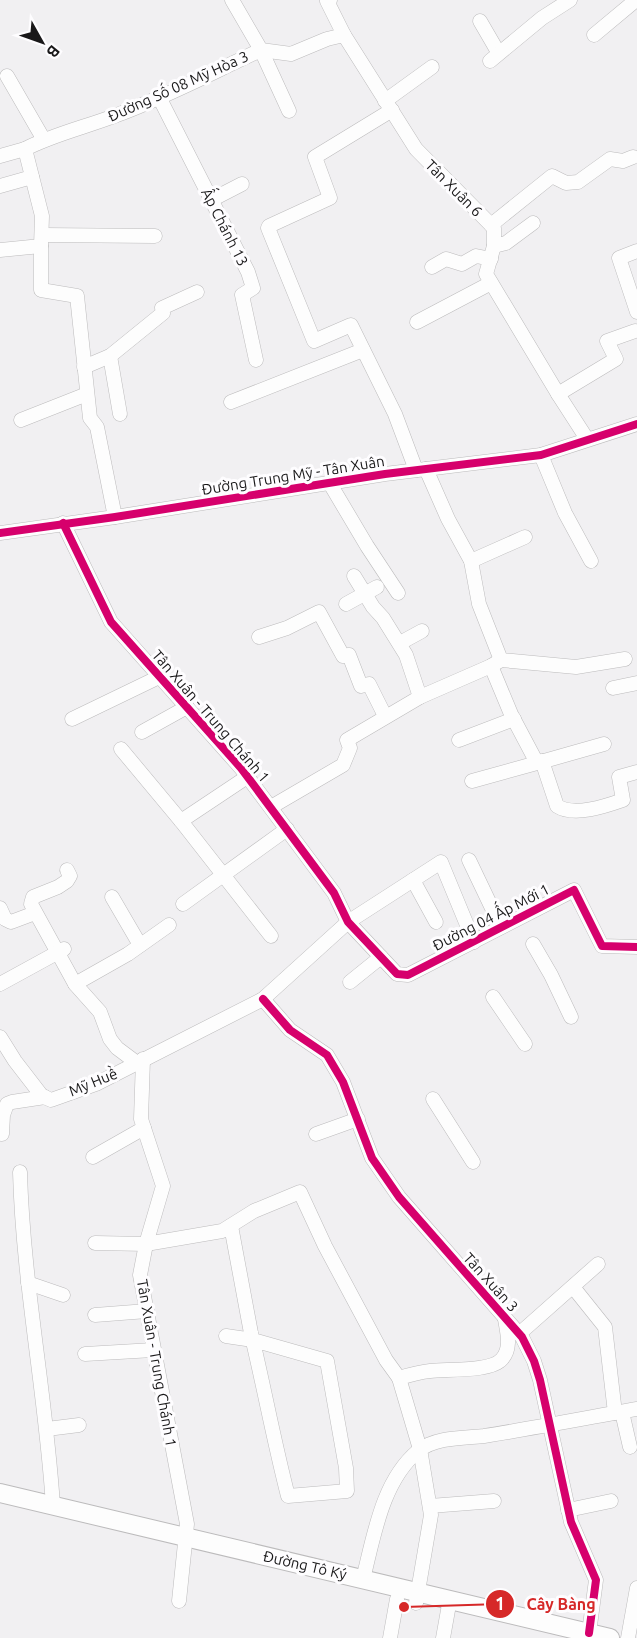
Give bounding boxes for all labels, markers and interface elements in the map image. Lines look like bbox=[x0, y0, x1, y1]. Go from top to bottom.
north arrow bbox=[12, 12, 72, 72]
text: B bbox=[43, 42, 64, 61]
street label: Đường Số 08 Mỹ Hòa 3 bbox=[104, 46, 251, 125]
street label: Tân Xuân 6 bbox=[422, 156, 486, 220]
street label: Ấp Chánh 13 bbox=[198, 183, 255, 269]
street label: Đường Trung Mỹ - Tân Xuân bbox=[200, 452, 386, 498]
street label: Tân Xuân - Trung Chánh 1 bbox=[149, 646, 273, 786]
street label: Đường 04 Ấp Mới 1 bbox=[428, 877, 552, 954]
street label: Mỹ Huề bbox=[66, 1063, 120, 1099]
street label: Tân Xuân 3 bbox=[460, 1249, 522, 1315]
street label: Tân Xuân - Trung Chánh 1 bbox=[134, 1278, 180, 1448]
street label: Đường Tô Ký bbox=[262, 1547, 348, 1583]
callout: Cây Bàng bbox=[485, 1587, 608, 1621]
text: 1 bbox=[495, 1593, 505, 1613]
text: Cây Bàng bbox=[526, 1595, 596, 1613]

